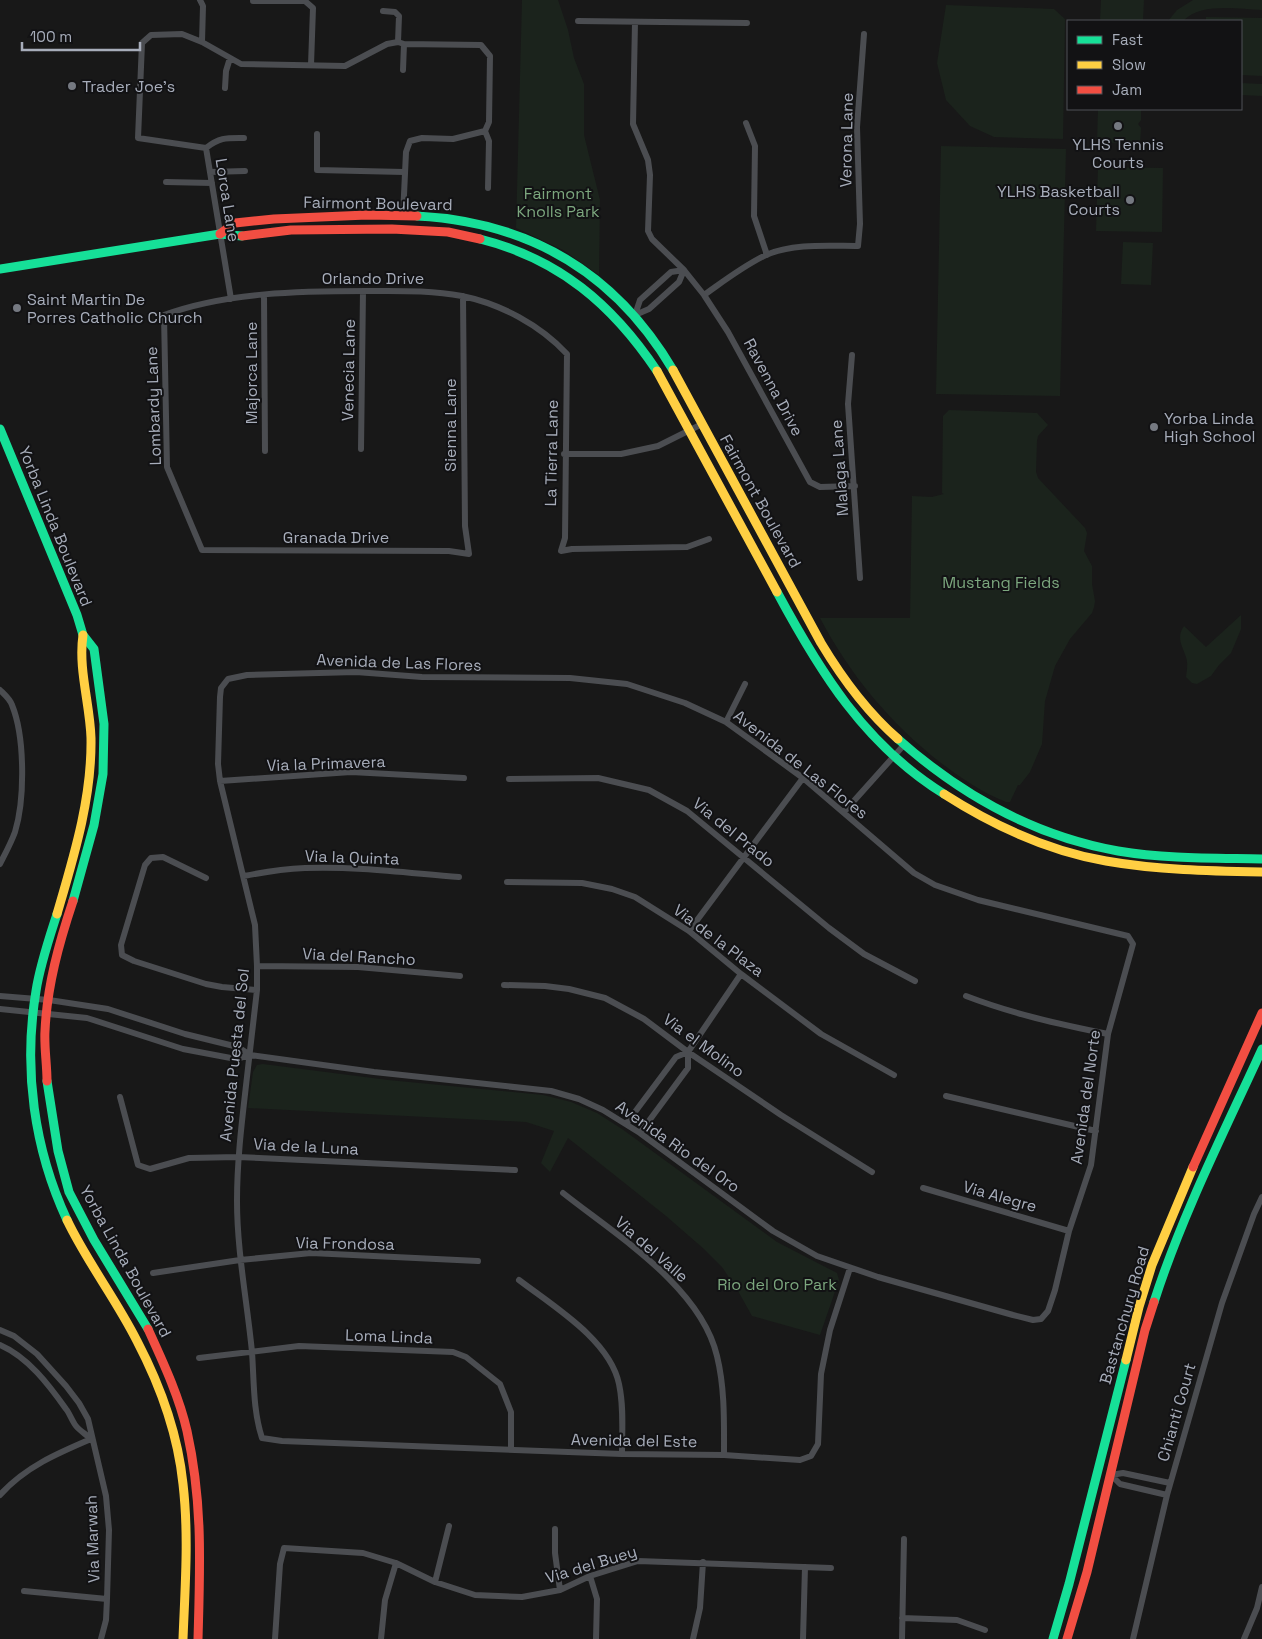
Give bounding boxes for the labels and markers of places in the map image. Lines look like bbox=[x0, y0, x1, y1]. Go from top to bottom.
place label: Trader Joe's bbox=[82, 76, 175, 97]
marker: Trader Joe's bbox=[66, 80, 78, 92]
marker: YLHS Tennis Courts bbox=[1112, 120, 1124, 132]
place label: YLHS Tennis Courts bbox=[1072, 134, 1164, 173]
place label: YLHS Basketball Courts bbox=[997, 181, 1120, 220]
marker: YLHS Basketball Courts bbox=[1124, 194, 1136, 206]
place label: Saint Martin De Porres Catholic Church bbox=[27, 289, 202, 328]
marker: Saint Martin De Porres Catholic Church bbox=[11, 302, 23, 314]
place label: Yorba Linda High School bbox=[1164, 408, 1255, 447]
marker: Yorba Linda High School bbox=[1148, 421, 1160, 433]

